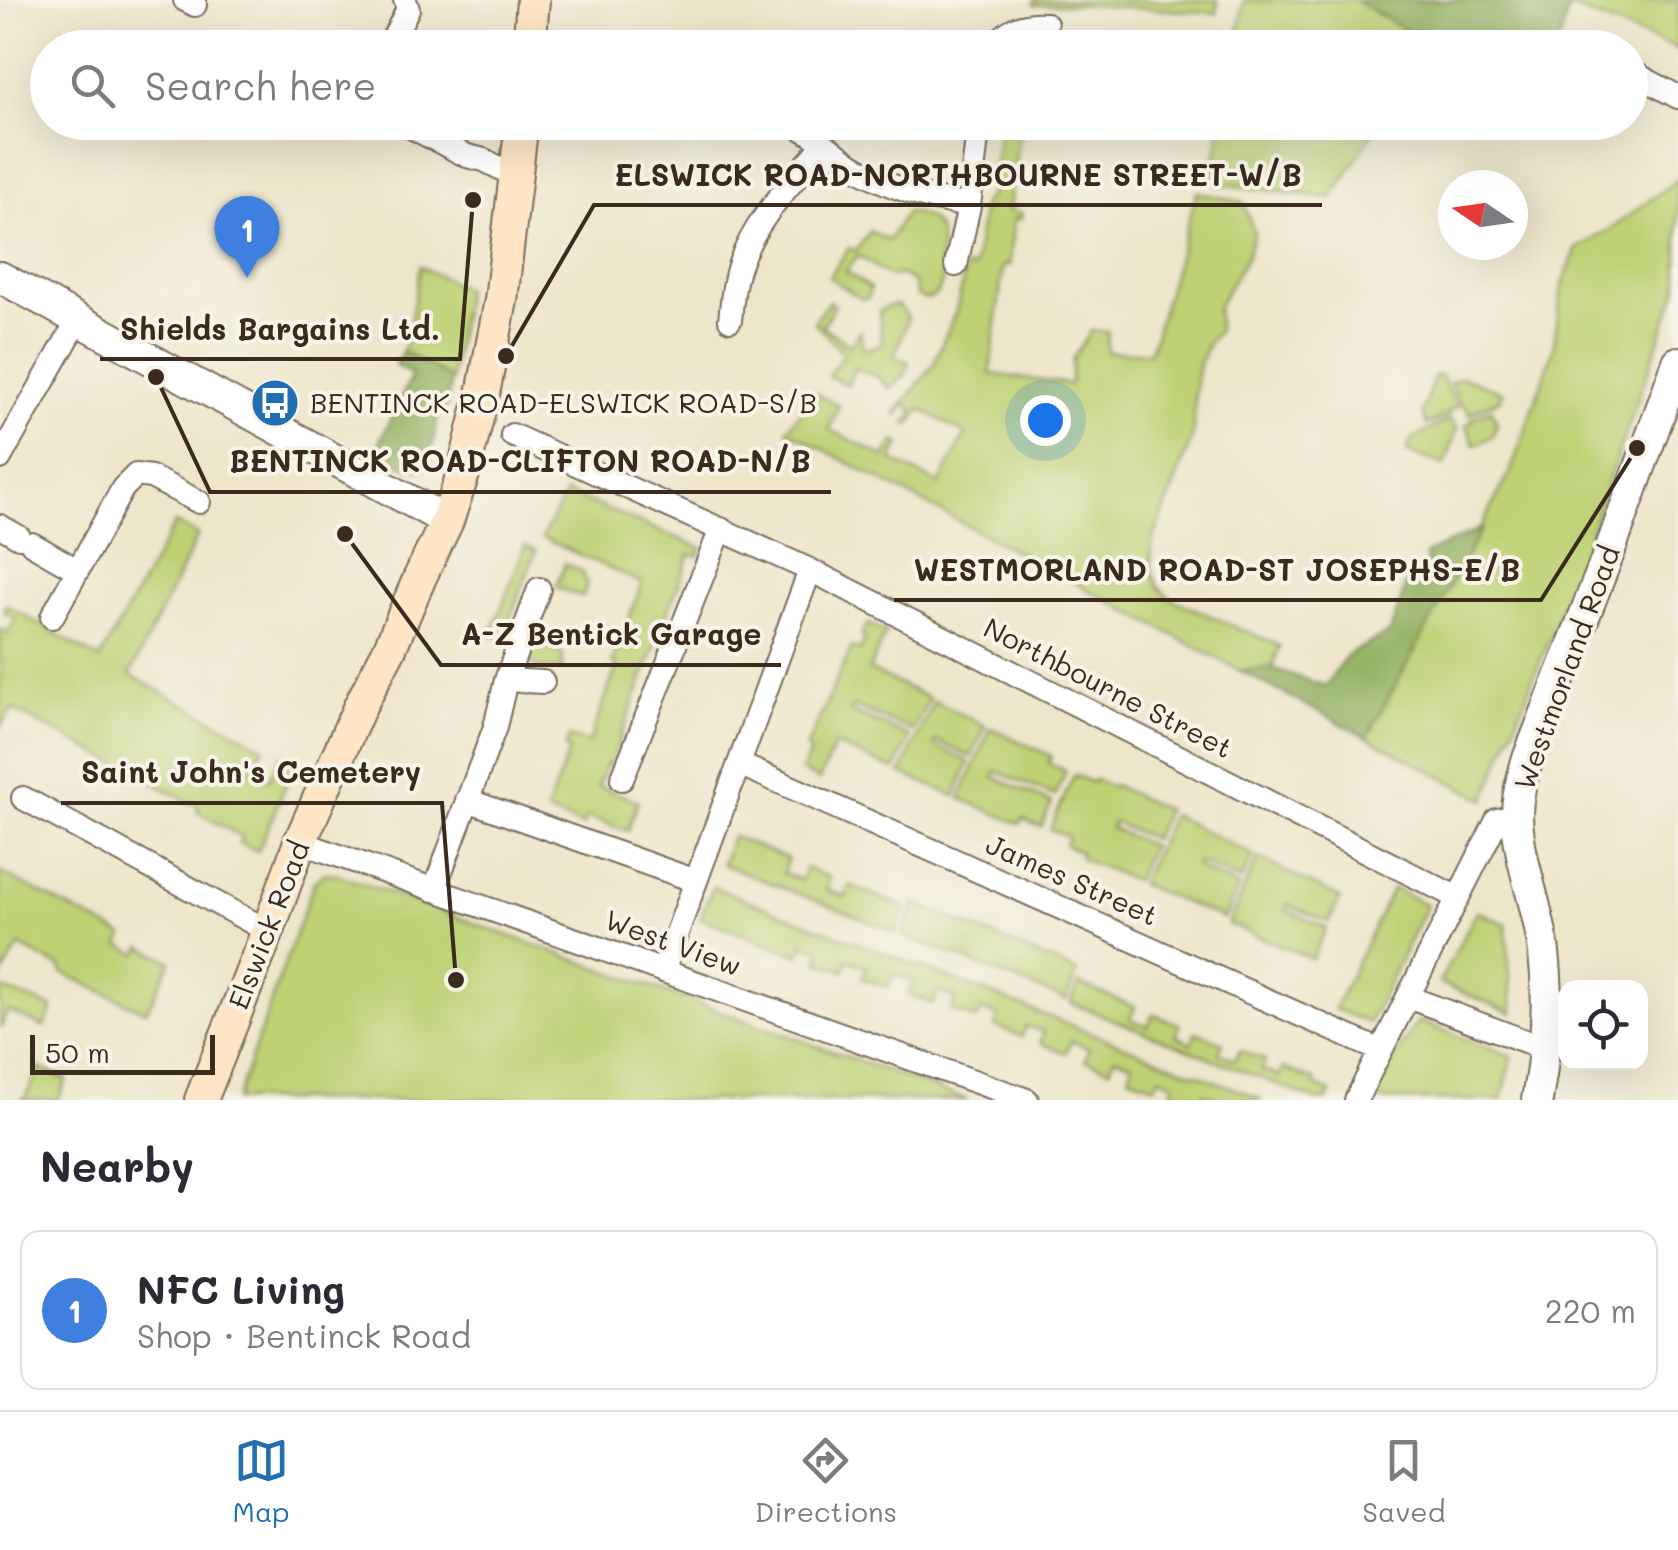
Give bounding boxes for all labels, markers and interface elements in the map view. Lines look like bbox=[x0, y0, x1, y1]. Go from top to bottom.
search box bbox=[30, 30, 1648, 140]
icon: search bbox=[65, 58, 120, 113]
text: Search here bbox=[145, 60, 376, 110]
callout: ELSWICK ROAD-NORTHBOURNE STREET-W/B bbox=[594, 145, 1322, 205]
text: ELSWICK ROAD-NORTHBOURNE STREET-W/B bbox=[614, 154, 1302, 194]
north arrow bbox=[1438, 170, 1528, 260]
pin: 1 bbox=[214, 196, 280, 278]
callout: Shields Bargains Ltd. bbox=[100, 299, 460, 359]
text: Shields Bargains Ltd. bbox=[120, 308, 440, 348]
bus stop icon: BENTINCK ROAD-ELSWICK ROAD-S/B bbox=[249, 377, 301, 429]
place label: BENTINCK ROAD-ELSWICK ROAD-S/B bbox=[310, 384, 817, 420]
your location bbox=[1020, 395, 1071, 446]
callout: BENTINCK ROAD-CLIFTON ROAD-N/B bbox=[210, 432, 831, 492]
text: BENTINCK ROAD-CLIFTON ROAD-N/B bbox=[229, 440, 811, 480]
callout: WESTMORLAND ROAD-ST JOSEPHS-E/B bbox=[894, 540, 1541, 600]
street label: Westmorland Road bbox=[1505, 541, 1627, 795]
text: WESTMORLAND ROAD-ST JOSEPHS-E/B bbox=[914, 549, 1520, 589]
callout: A-Z Bentick Garage bbox=[441, 605, 781, 665]
street label: Northbourne Street bbox=[978, 609, 1239, 765]
text: A-Z Bentick Garage bbox=[461, 613, 761, 653]
callout: Saint John's Cemetery bbox=[61, 743, 442, 803]
text: Saint John's Cemetery bbox=[81, 751, 421, 791]
street label: James Street bbox=[981, 825, 1164, 933]
street label: Elswick Road bbox=[220, 836, 317, 1014]
street label: West View bbox=[600, 901, 746, 983]
map controls bbox=[1558, 980, 1648, 1070]
button: locate bbox=[1558, 980, 1648, 1070]
scale bar bbox=[30, 1030, 215, 1074]
text: 50 m bbox=[45, 1034, 110, 1070]
text: Nearby bbox=[40, 1138, 194, 1193]
text: NFC Living bbox=[137, 1264, 345, 1314]
text: 1 bbox=[67, 1289, 82, 1331]
text: 220 m bbox=[1545, 1289, 1636, 1331]
text: Shop · Bentinck Road bbox=[137, 1314, 471, 1356]
tab: Map bbox=[233, 1433, 290, 1529]
tab: Directions bbox=[755, 1433, 897, 1529]
tab: Saved bbox=[1362, 1433, 1445, 1529]

